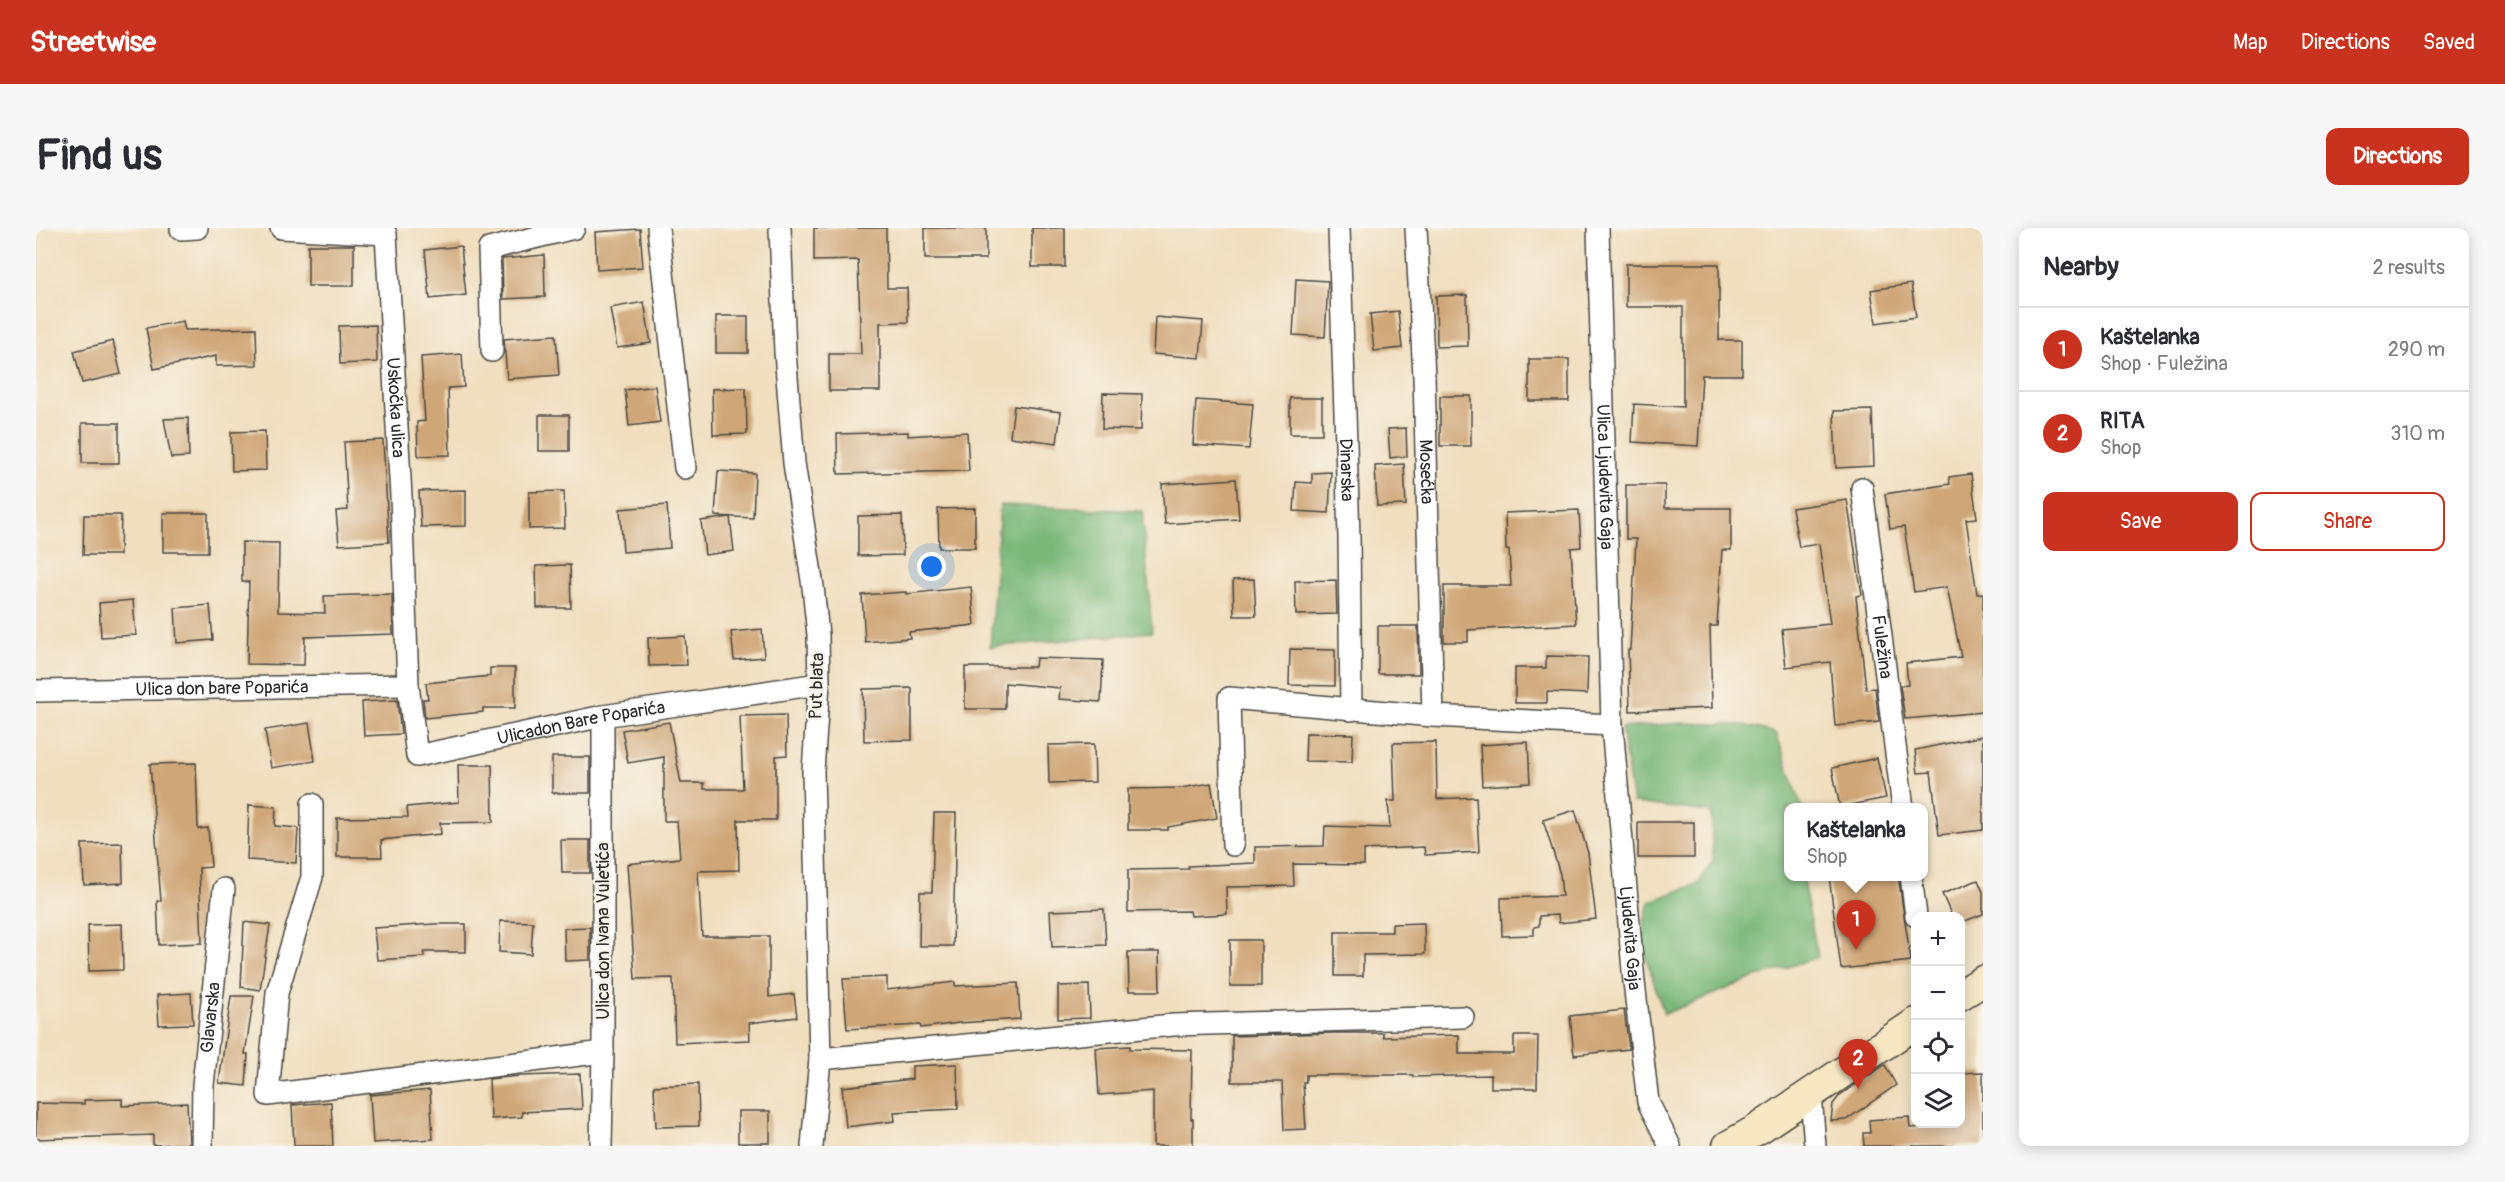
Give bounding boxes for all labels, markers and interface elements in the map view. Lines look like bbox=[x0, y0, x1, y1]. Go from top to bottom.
text: Streetwise bbox=[30, 25, 156, 60]
text: Map bbox=[2233, 29, 2268, 56]
text: Directions bbox=[2301, 29, 2390, 56]
text: Saved bbox=[2423, 29, 2475, 56]
button: Directions bbox=[2326, 128, 2469, 185]
text: Find us bbox=[36, 130, 162, 182]
text: Nearby bbox=[2043, 251, 2119, 283]
text: 2 results bbox=[2373, 255, 2445, 280]
text: Kaštelanka bbox=[2100, 323, 2200, 351]
text: 1 bbox=[2059, 337, 2066, 362]
text: 290 m bbox=[2388, 337, 2445, 362]
text: Shop · Fuležina bbox=[2100, 351, 2228, 376]
street label: Uskočka ulica bbox=[382, 357, 410, 458]
street label: Ulica Ljudevita Gaja bbox=[1591, 404, 1619, 550]
text: RITA bbox=[2100, 407, 2145, 435]
text: 2 bbox=[2057, 421, 2068, 446]
text: 310 m bbox=[2390, 421, 2445, 446]
text: Shop bbox=[2100, 435, 2141, 460]
street label: Dinarska bbox=[1334, 438, 1359, 502]
street label: Mosećka bbox=[1414, 439, 1439, 504]
button: Save bbox=[2043, 492, 2238, 551]
button: Share bbox=[2250, 492, 2445, 551]
your location bbox=[917, 552, 946, 581]
street label: Fuležina bbox=[1867, 613, 1898, 680]
street label: Put blata bbox=[804, 652, 830, 720]
street label: Ulica don bare Poparića bbox=[135, 675, 309, 701]
street label: Ulicadon Bare Poparića bbox=[495, 695, 667, 750]
popup bbox=[1784, 803, 1928, 881]
text: Kaštelanka bbox=[1806, 816, 1906, 844]
street label: Ulica don Ivana Vuletića bbox=[592, 842, 615, 1020]
text: Shop bbox=[1806, 844, 1848, 869]
street label: Ljudevita Gaja bbox=[1614, 885, 1646, 991]
pin: 1 bbox=[1836, 900, 1876, 950]
map controls bbox=[1911, 912, 1965, 1128]
button: + bbox=[1911, 912, 1965, 966]
button: − bbox=[1911, 966, 1965, 1020]
street label: Glavarska bbox=[195, 981, 225, 1054]
button: locate bbox=[1911, 1020, 1965, 1074]
pin: 2 bbox=[1838, 1040, 1878, 1089]
button: layers bbox=[1911, 1074, 1965, 1128]

